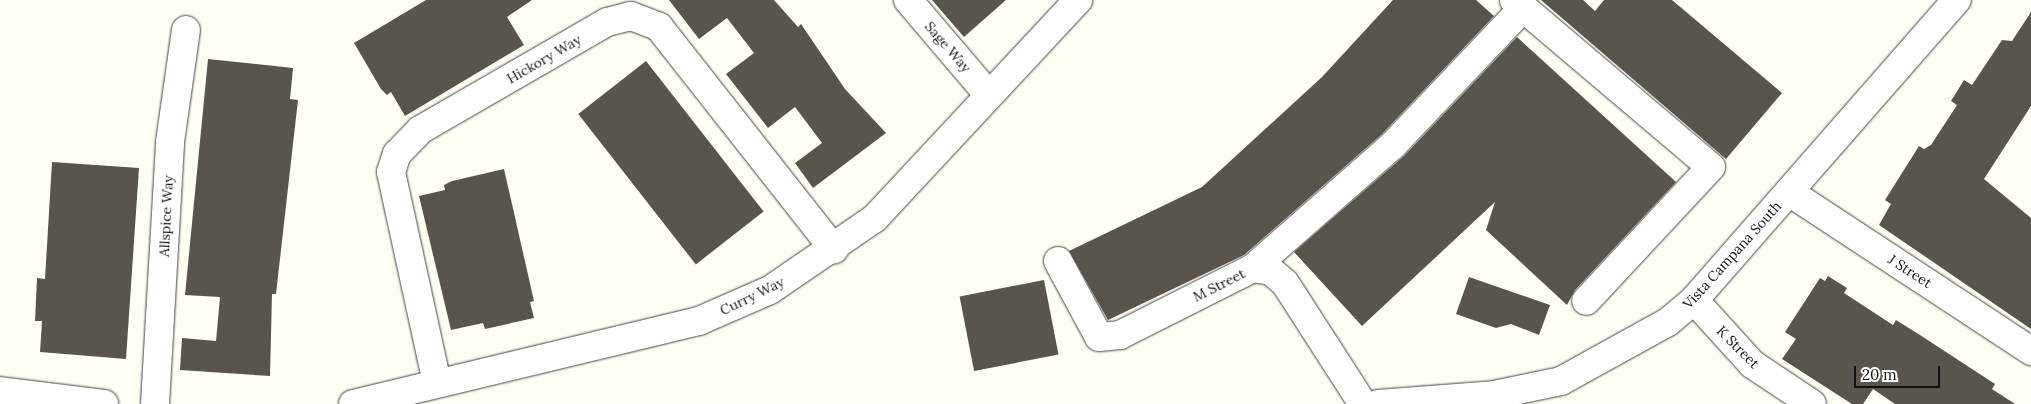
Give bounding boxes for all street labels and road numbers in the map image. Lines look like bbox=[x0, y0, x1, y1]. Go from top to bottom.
street label: Sage Way bbox=[921, 18, 975, 76]
street label: Hickory Way bbox=[504, 31, 584, 87]
street label: Allspice Way bbox=[155, 175, 177, 257]
street label: Vista Campana South bbox=[1679, 198, 1785, 312]
street label: J Street bbox=[1885, 251, 1935, 291]
street label: M Street bbox=[1190, 265, 1248, 305]
street label: Curry Way bbox=[717, 273, 787, 319]
street label: K Street bbox=[1713, 322, 1763, 372]

